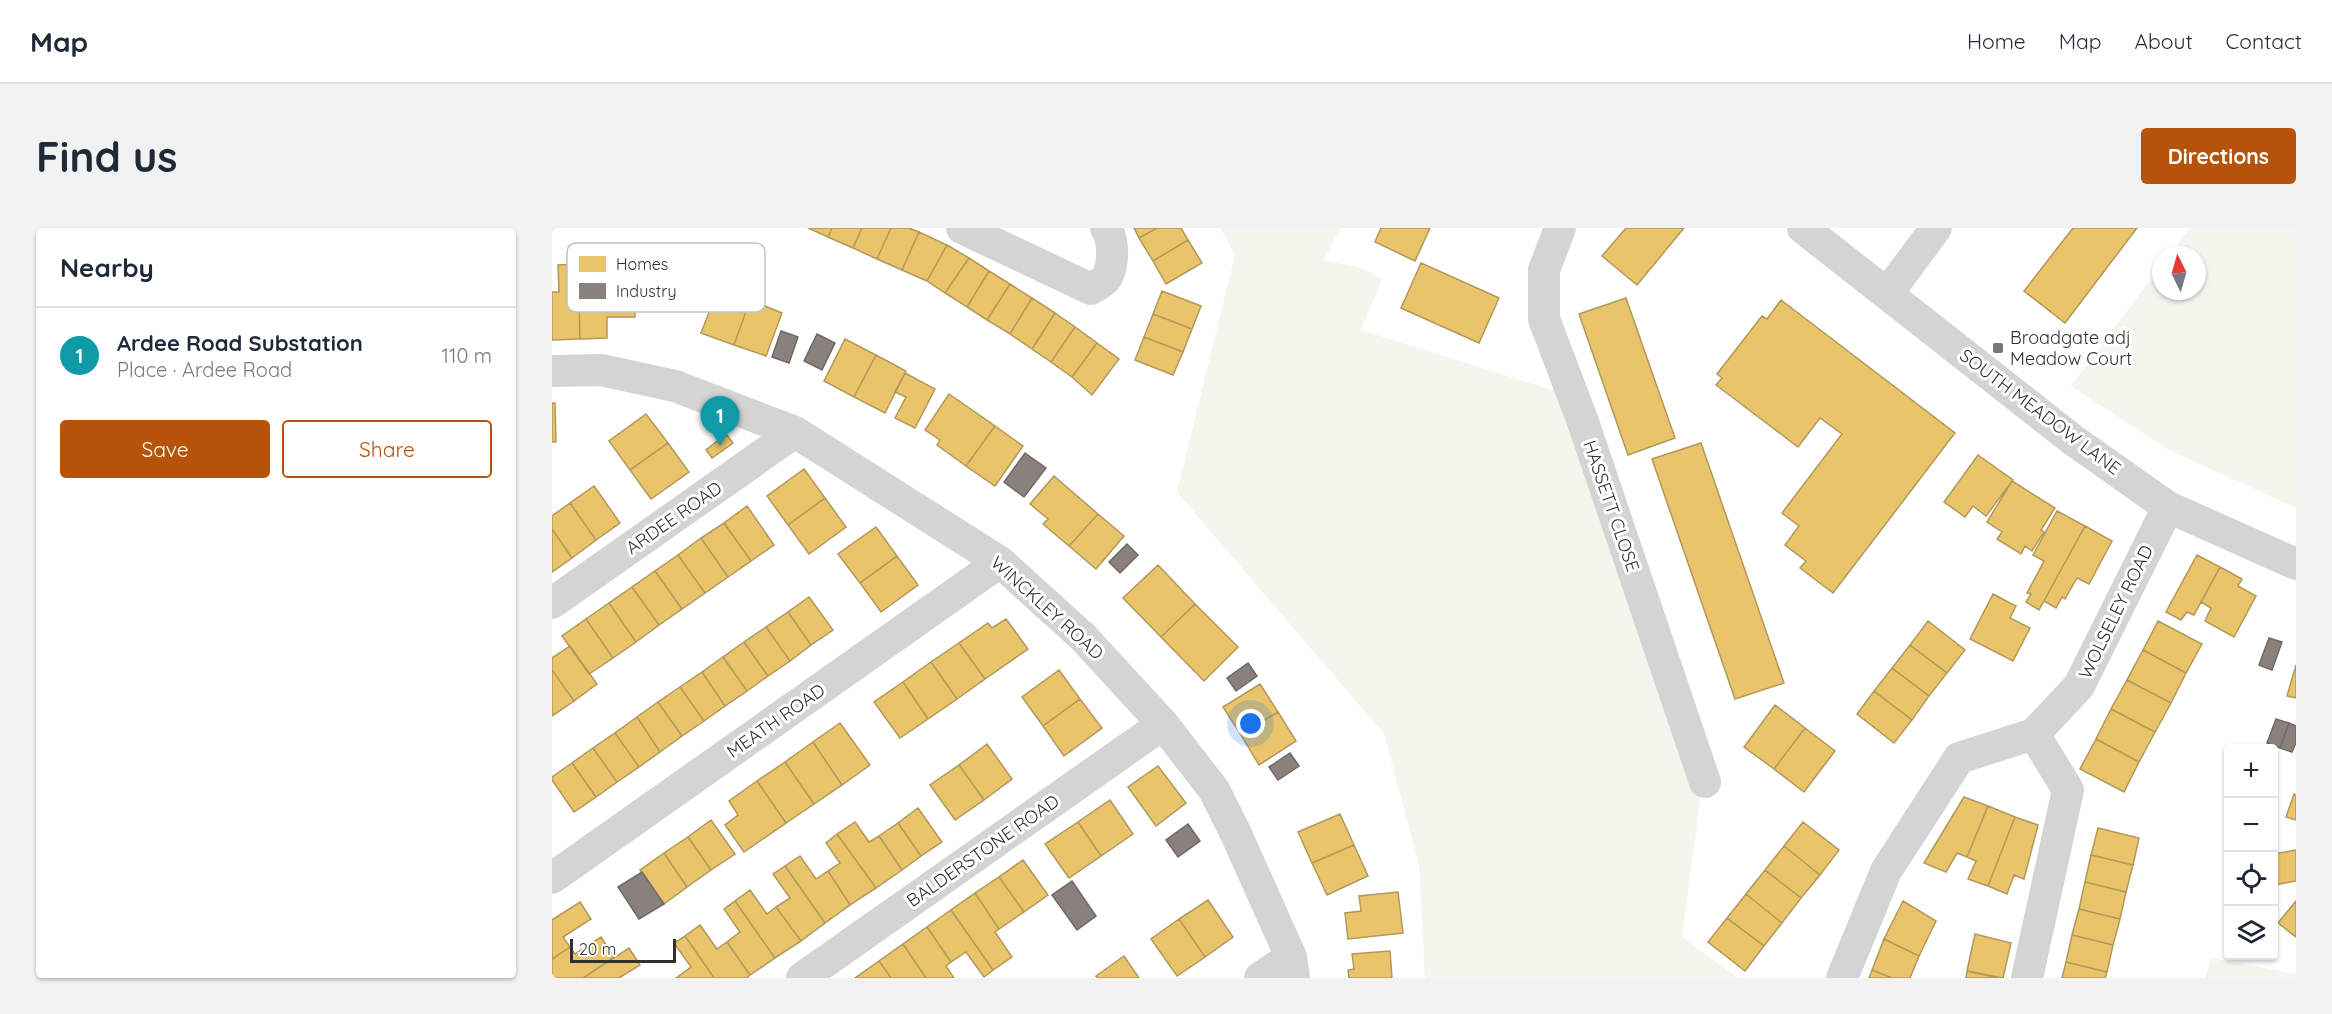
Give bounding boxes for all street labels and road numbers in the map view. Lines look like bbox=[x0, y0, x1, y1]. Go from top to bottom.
street label: SOUTH MEADOW LANE bbox=[1955, 344, 2125, 480]
street label: HASSETT CLOSE bbox=[1578, 437, 1645, 575]
street label: ARDEE ROAD bbox=[621, 476, 726, 559]
street label: WOLSELEY ROAD bbox=[2073, 541, 2158, 682]
street label: WINCKLEY ROAD bbox=[986, 551, 1109, 664]
street label: MEATH ROAD bbox=[722, 678, 829, 763]
street label: BALDERSTONE ROAD bbox=[902, 789, 1063, 912]

